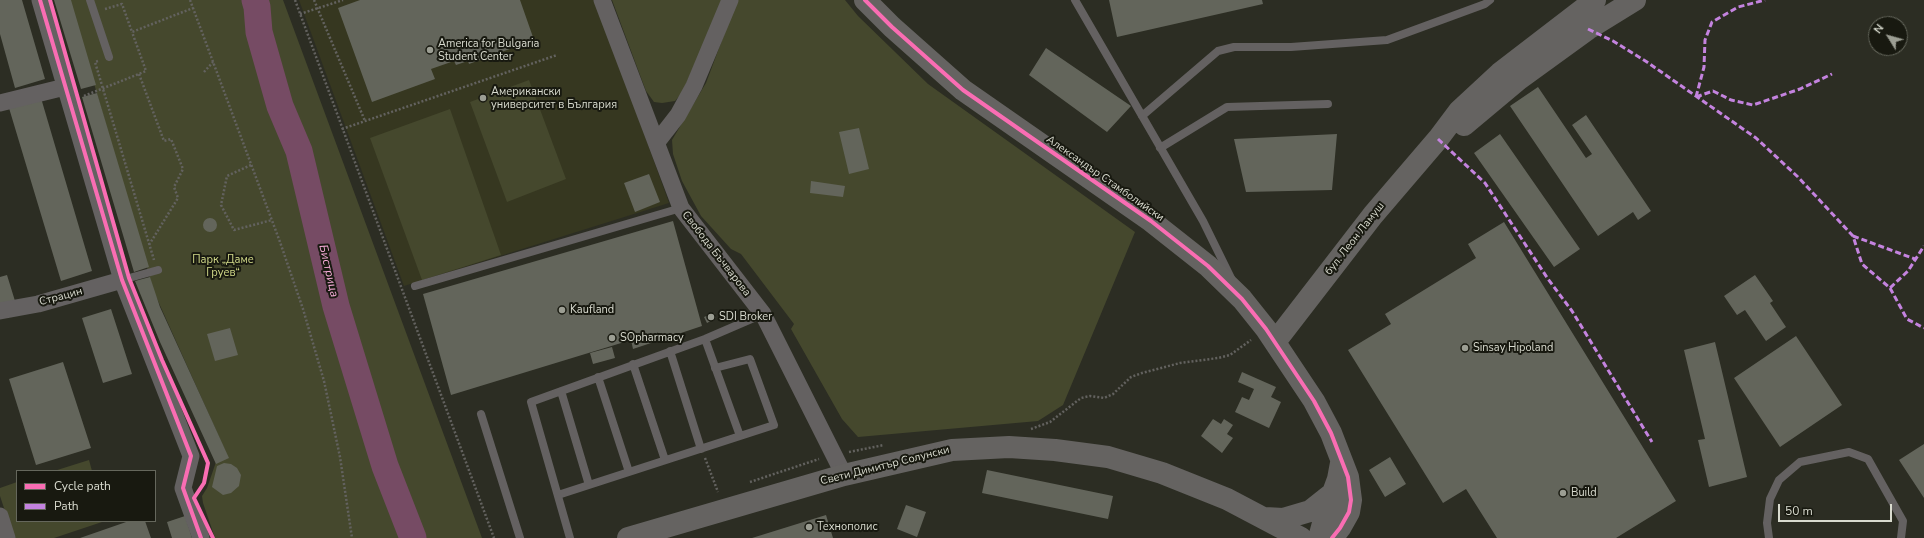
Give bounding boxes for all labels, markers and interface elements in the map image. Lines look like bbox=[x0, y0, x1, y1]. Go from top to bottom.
north arrow bbox=[1868, 16, 1908, 56]
text: N bbox=[1870, 21, 1887, 37]
place label: America for Bulgaria Student Center bbox=[438, 37, 539, 63]
marker: America for Bulgaria Student Center bbox=[425, 45, 435, 55]
place label: Американски университет в България bbox=[491, 85, 617, 111]
marker: Американски университет в България bbox=[478, 93, 488, 103]
street label: Александър Стамболийски bbox=[1044, 133, 1166, 225]
street label: бул. Леон Ламуш bbox=[1322, 200, 1388, 278]
street label: Свобода Бъчварова bbox=[679, 209, 753, 299]
water label: Бистрица bbox=[315, 243, 341, 299]
park label: Парк „Даме Груев“ bbox=[192, 253, 254, 279]
street label: Страцин bbox=[38, 285, 84, 309]
place label: Kaufland bbox=[570, 303, 614, 317]
marker: Kaufland bbox=[557, 305, 567, 315]
place label: SDI Broker bbox=[719, 310, 772, 324]
marker: SDI Broker bbox=[706, 312, 716, 322]
place label: SOpharmacy bbox=[620, 331, 684, 345]
marker: SOpharmacy bbox=[607, 333, 617, 343]
place label: Sinsay Hipoland bbox=[1473, 341, 1553, 355]
marker: Sinsay Hipoland bbox=[1460, 343, 1470, 353]
street label: Свети Димитър Солунски bbox=[819, 444, 951, 488]
legend bbox=[16, 470, 156, 522]
text: Cycle path bbox=[54, 478, 111, 494]
place label: Build bbox=[1571, 486, 1597, 500]
marker: Build bbox=[1558, 488, 1568, 498]
scale bar bbox=[1780, 496, 1894, 522]
text: Path bbox=[54, 498, 79, 514]
text: 50 m bbox=[1785, 503, 1813, 519]
place label: Технополис bbox=[817, 520, 878, 534]
marker: Технополис bbox=[804, 522, 814, 532]

